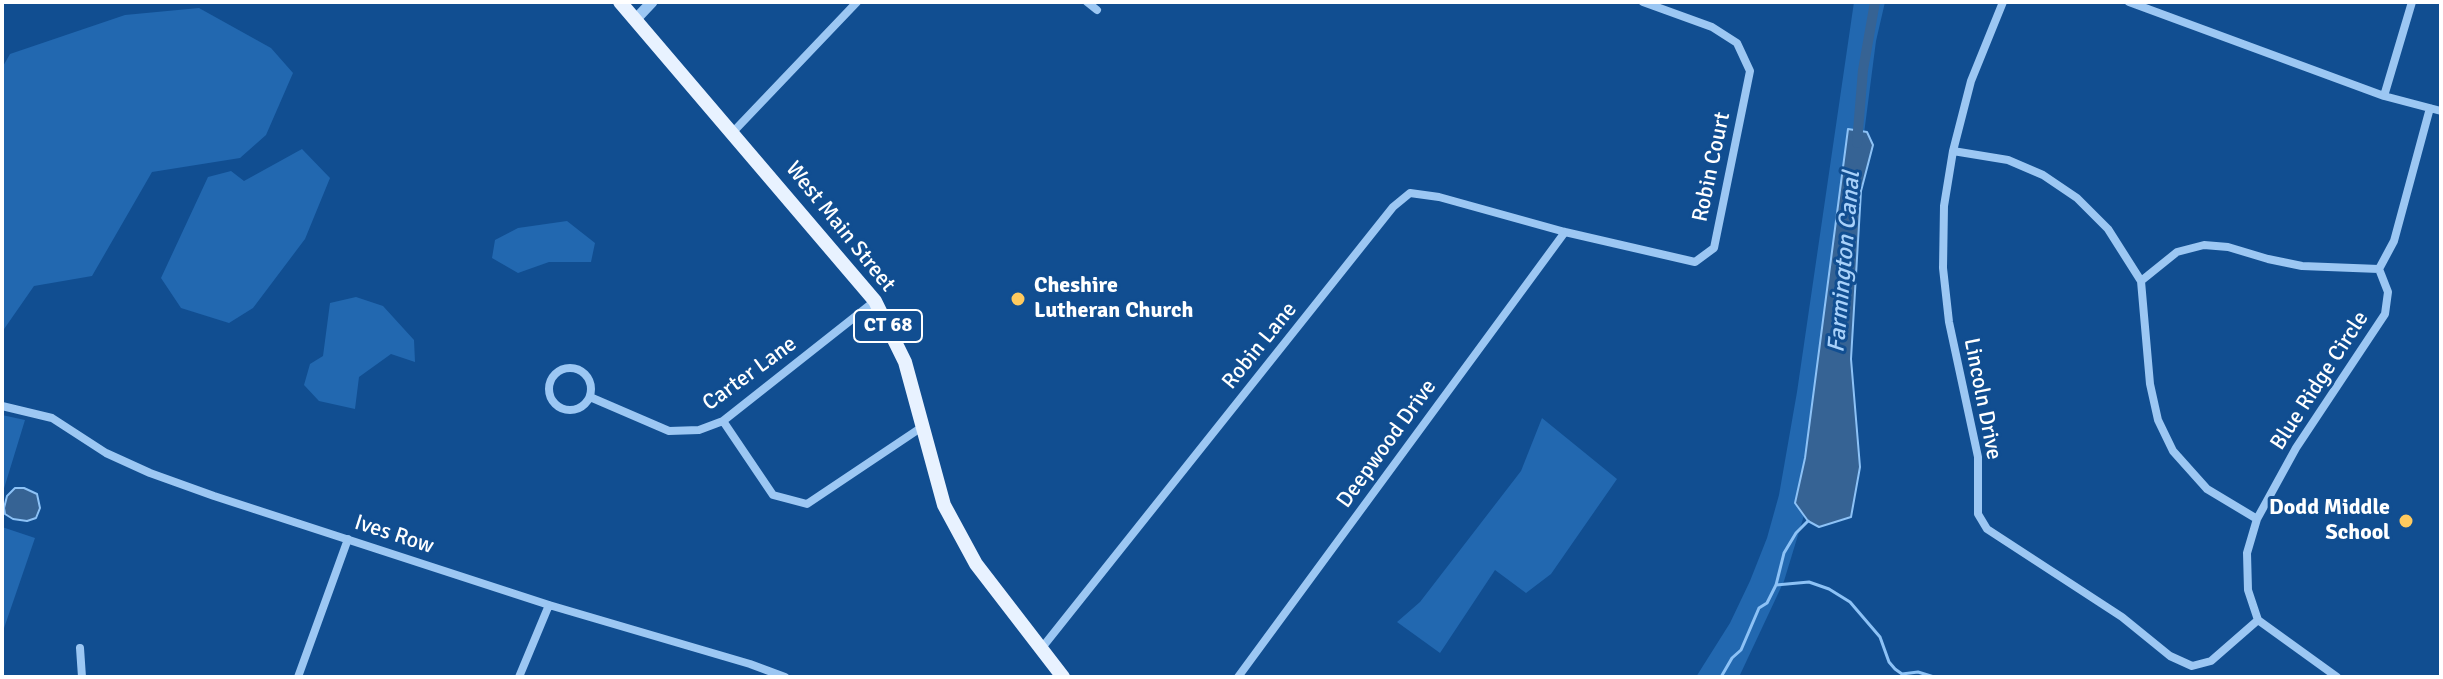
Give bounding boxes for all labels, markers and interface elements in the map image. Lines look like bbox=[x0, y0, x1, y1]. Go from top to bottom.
street label: Robin Court bbox=[1687, 110, 1737, 224]
street label: West Main Street bbox=[779, 156, 901, 298]
water label: Farmington Canal bbox=[1823, 170, 1867, 354]
place label: Cheshire Lutheran Church bbox=[1034, 273, 1193, 324]
marker: Cheshire Lutheran Church bbox=[1009, 290, 1027, 308]
street label: Robin Lane bbox=[1217, 297, 1303, 395]
street label: Blue Ridge Circle bbox=[2265, 307, 2375, 455]
road number: CT 68 bbox=[854, 310, 922, 342]
street label: Carter Lane bbox=[698, 331, 802, 417]
street label: Lincoln Drive bbox=[1957, 336, 2007, 462]
street label: Deepwood Drive bbox=[1332, 375, 1442, 513]
place label: Dodd Middle School bbox=[2269, 495, 2390, 546]
street label: Ives Row bbox=[351, 510, 437, 560]
marker: Dodd Middle School bbox=[2397, 512, 2415, 530]

